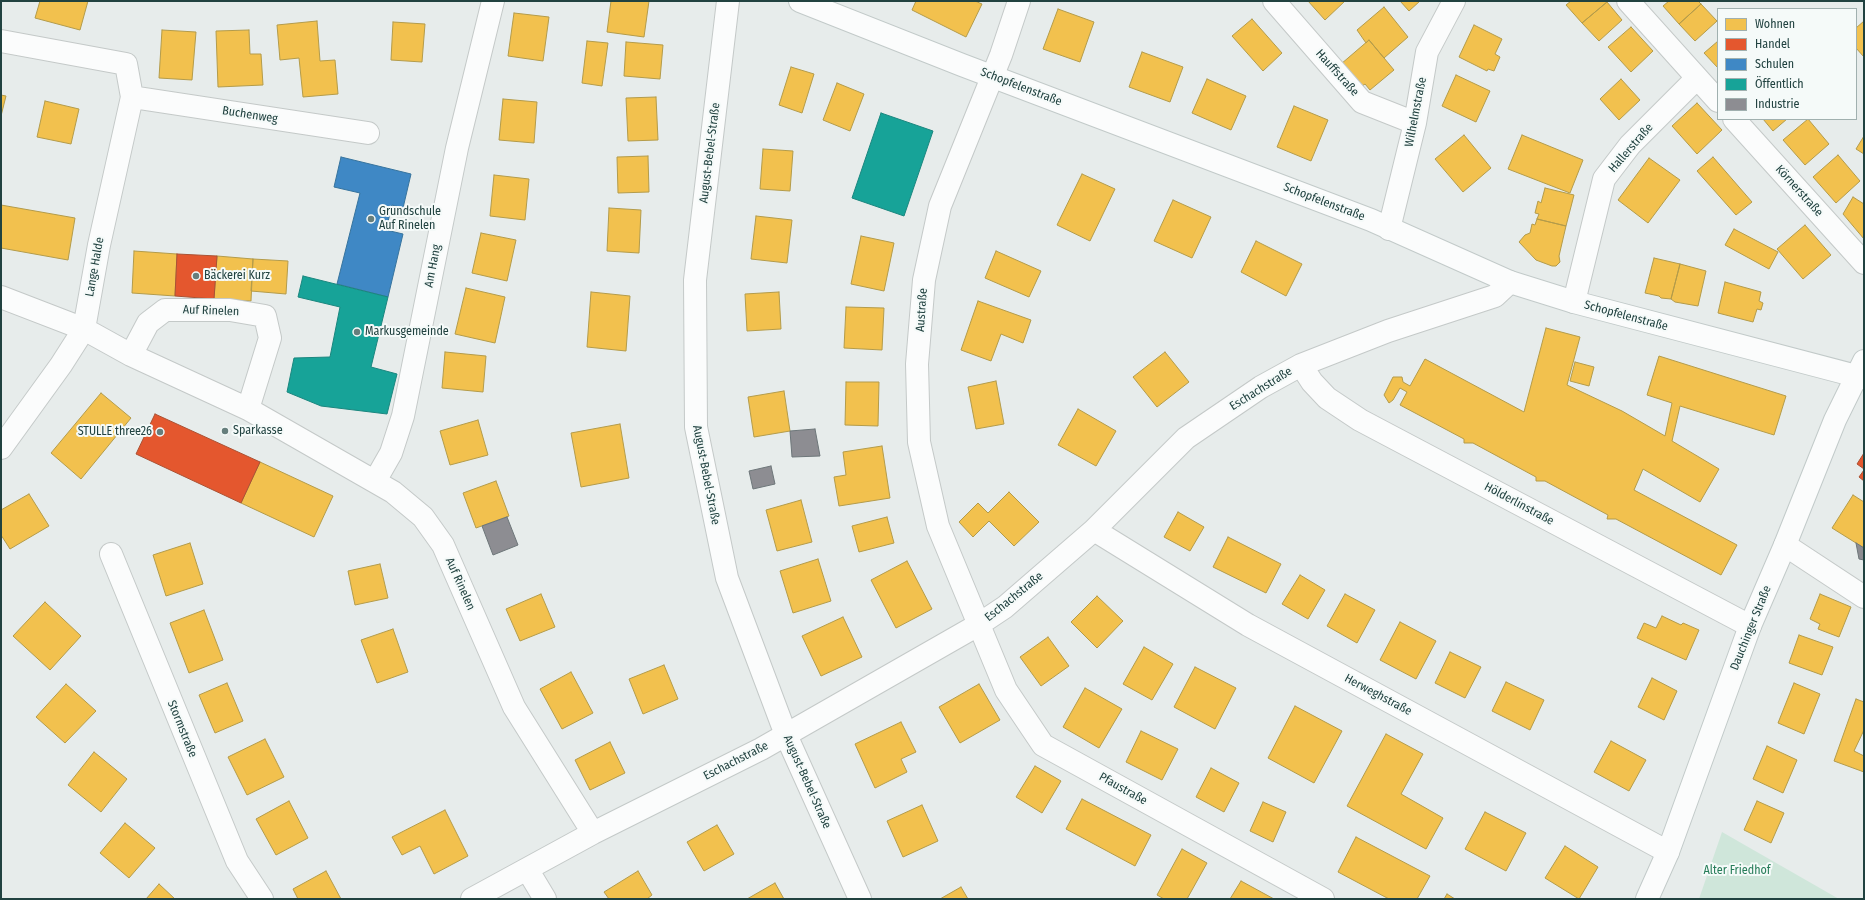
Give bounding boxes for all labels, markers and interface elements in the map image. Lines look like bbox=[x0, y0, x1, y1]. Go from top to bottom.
legend bbox=[1717, 8, 1857, 120]
text: Wohnen bbox=[1755, 17, 1795, 31]
text: Handel bbox=[1755, 37, 1790, 51]
street label: Hauffstraße bbox=[1312, 47, 1362, 99]
text: Schulen bbox=[1755, 57, 1794, 71]
street label: Schopfelenstraße bbox=[978, 65, 1064, 109]
street label: Wilhelmstraße bbox=[1402, 76, 1430, 148]
text: Öffentlich bbox=[1755, 77, 1803, 91]
text: Industrie bbox=[1755, 97, 1799, 111]
street label: August-Bebel-Straße bbox=[697, 102, 723, 204]
street label: Buchenweg bbox=[221, 104, 279, 126]
street label: Hallerstraße bbox=[1606, 121, 1656, 175]
street label: Körnerstraße bbox=[1772, 162, 1826, 220]
street label: Schopfelenstraße bbox=[1281, 180, 1367, 224]
place label: Grundschule Auf Rinelen bbox=[379, 205, 441, 233]
marker: Grundschule Auf Rinelen bbox=[366, 214, 376, 224]
street label: Lange Halde bbox=[83, 236, 107, 298]
street label: Am Hang bbox=[422, 243, 444, 289]
place label: Bäckerei Kurz bbox=[204, 269, 270, 283]
marker: Bäckerei Kurz bbox=[191, 271, 201, 281]
street label: Austraße bbox=[913, 288, 931, 332]
street label: Schopfelenstraße bbox=[1583, 298, 1669, 334]
street label: Auf Rinelen bbox=[183, 303, 239, 319]
place label: Markusgemeinde bbox=[365, 325, 449, 339]
marker: Markusgemeinde bbox=[352, 327, 362, 337]
street label: Eschachstraße bbox=[1227, 364, 1295, 414]
place label: Sparkasse bbox=[233, 424, 283, 438]
street label: August-Bebel-Straße bbox=[689, 424, 723, 526]
place label: STULLE three26 bbox=[78, 425, 152, 439]
marker: Sparkasse bbox=[220, 426, 230, 436]
marker: STULLE three26 bbox=[155, 427, 165, 437]
street label: Hölderlinstraße bbox=[1482, 480, 1556, 528]
street label: Auf Rinelen bbox=[442, 555, 478, 613]
street label: Eschachstraße bbox=[982, 569, 1046, 625]
street label: Dauchinger Straße bbox=[1727, 584, 1775, 672]
street label: Herweghstraße bbox=[1342, 671, 1414, 719]
street label: Stormstraße bbox=[164, 698, 200, 760]
street label: August-Bebel-Straße bbox=[780, 733, 834, 831]
street label: Eschachstraße bbox=[701, 739, 771, 783]
street label: Pfaustraße bbox=[1096, 770, 1150, 808]
park label: Alter Friedhof bbox=[1704, 864, 1770, 878]

